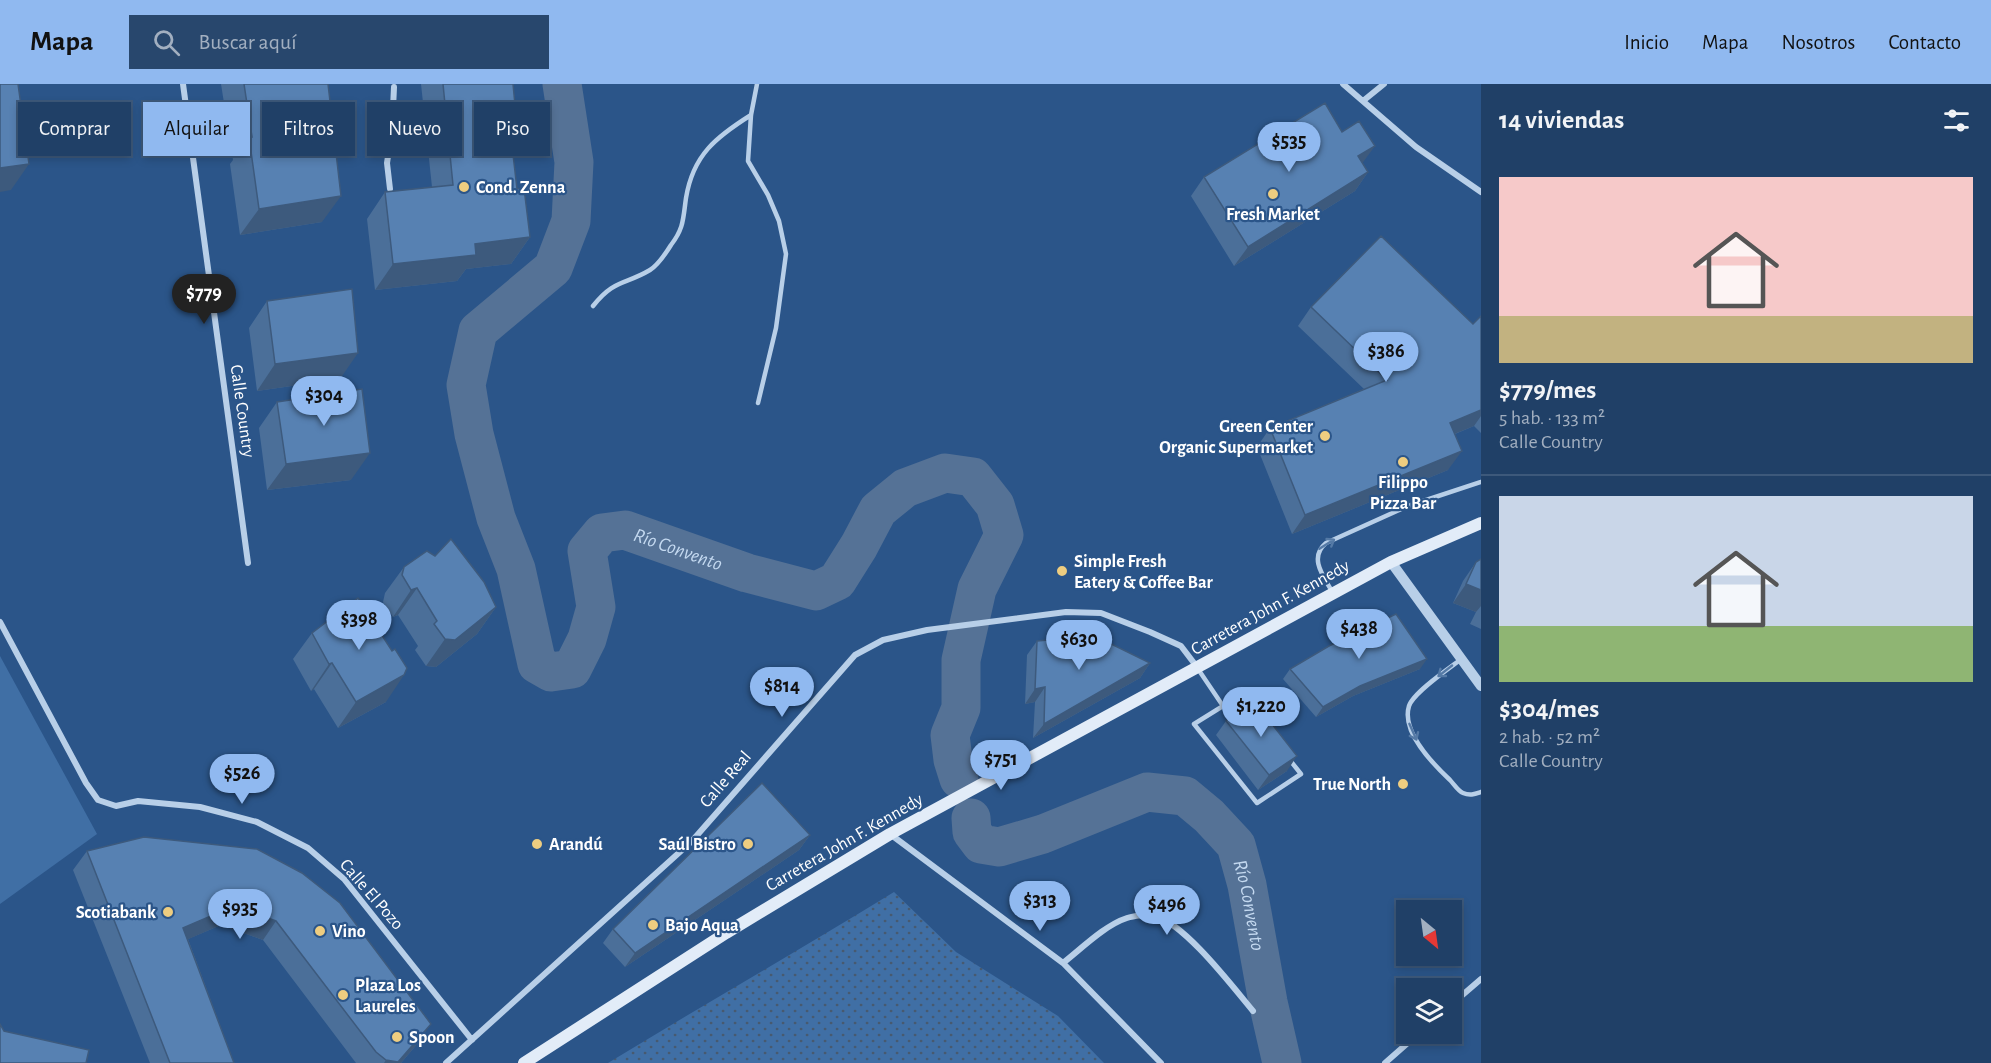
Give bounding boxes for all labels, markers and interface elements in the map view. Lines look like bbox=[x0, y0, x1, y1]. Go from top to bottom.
search box bbox=[129, 15, 549, 69]
icon: search bbox=[150, 26, 183, 59]
text: Mapa bbox=[30, 28, 93, 56]
text: Buscar aquí bbox=[198, 31, 297, 53]
text: Inicio bbox=[1624, 32, 1669, 53]
text: Mapa bbox=[1702, 32, 1749, 53]
text: Nosotros bbox=[1782, 32, 1855, 53]
text: Contacto bbox=[1888, 32, 1961, 53]
chip: Comprar bbox=[18, 102, 131, 156]
chip: Alquilar bbox=[143, 102, 250, 156]
chip: Filtros bbox=[262, 102, 355, 156]
chip: Nuevo bbox=[367, 102, 462, 156]
chip: Piso bbox=[474, 102, 550, 156]
icon: filters bbox=[1940, 104, 1973, 137]
text: 14 viviendas bbox=[1499, 107, 1624, 133]
pin: $535 bbox=[1253, 122, 1325, 173]
text: $535 bbox=[1272, 131, 1306, 151]
place label: Cond. Zenna bbox=[476, 179, 566, 197]
marker: Cond. Zenna bbox=[457, 180, 471, 194]
marker: Fresh Market bbox=[1266, 187, 1280, 201]
place label: Fresh Market bbox=[1226, 206, 1320, 224]
icon: home bbox=[1682, 216, 1790, 324]
pin: $779 bbox=[168, 274, 240, 325]
text: $779 bbox=[186, 283, 222, 303]
pin: $386 bbox=[1350, 332, 1422, 383]
text: $386 bbox=[1367, 341, 1405, 361]
street label: Calle Country bbox=[227, 364, 257, 459]
pin: $304 bbox=[288, 376, 360, 427]
text: $779/mes bbox=[1499, 377, 1596, 403]
text: $304 bbox=[305, 385, 343, 405]
text: 5 hab. · 133 m² bbox=[1499, 408, 1605, 428]
place label: Green Center Organic Supermarket bbox=[1159, 418, 1314, 457]
marker: Green Center Organic Supermarket bbox=[1318, 429, 1332, 443]
text: Calle Country bbox=[1499, 432, 1603, 452]
marker: Filippo Pizza Bar bbox=[1396, 455, 1410, 469]
place label: Filippo Pizza Bar bbox=[1370, 474, 1437, 513]
water label: Río Convento bbox=[631, 525, 725, 574]
icon: home bbox=[1682, 535, 1790, 643]
one-way arrow bbox=[1319, 537, 1336, 550]
place label: Simple Fresh Eatery & Coffee Bar bbox=[1074, 553, 1213, 592]
street label: Carretera John F. Kennedy bbox=[1188, 557, 1353, 659]
marker: Simple Fresh Eatery & Coffee Bar bbox=[1055, 564, 1069, 578]
pin: $398 bbox=[323, 600, 395, 651]
text: $398 bbox=[340, 609, 378, 629]
pin: $438 bbox=[1323, 609, 1395, 660]
text: $438 bbox=[1340, 618, 1378, 638]
pin: $630 bbox=[1043, 620, 1115, 671]
text: $630 bbox=[1060, 629, 1098, 649]
one-way arrow bbox=[1438, 664, 1454, 677]
pin: $814 bbox=[746, 667, 818, 718]
text: $814 bbox=[764, 676, 800, 696]
pin: $1,220 bbox=[1212, 687, 1310, 738]
text: $1,220 bbox=[1236, 696, 1286, 716]
text: $304/mes bbox=[1499, 696, 1599, 722]
one-way arrow bbox=[1407, 722, 1419, 740]
text: 2 hab. · 52 m² bbox=[1499, 727, 1600, 747]
pin: $751 bbox=[965, 740, 1037, 791]
street label: Calle Real bbox=[697, 748, 755, 811]
text: $751 bbox=[984, 749, 1018, 769]
text: Calle Country bbox=[1499, 751, 1603, 771]
pin: $526 bbox=[206, 754, 278, 805]
text: $526 bbox=[224, 763, 260, 783]
place label: True North bbox=[1313, 776, 1391, 794]
marker: True North bbox=[1396, 777, 1410, 791]
street label: Carretera John F. Kennedy bbox=[763, 790, 926, 895]
place label: Arandú bbox=[549, 836, 603, 854]
place label: Saúl Bistro bbox=[659, 836, 736, 854]
marker: Arandú bbox=[530, 837, 544, 851]
marker: Saúl Bistro bbox=[741, 837, 755, 851]
street label: Calle El Pozo bbox=[336, 856, 407, 934]
water label: Río Convento bbox=[1229, 857, 1268, 952]
pin: $313 bbox=[1004, 881, 1076, 932]
pin: $496 bbox=[1131, 885, 1203, 936]
pin: $935 bbox=[204, 889, 276, 940]
text: $313 bbox=[1023, 890, 1057, 910]
text: $496 bbox=[1148, 894, 1186, 914]
text: $935 bbox=[222, 898, 258, 918]
north arrow bbox=[1396, 900, 1462, 966]
map controls bbox=[1396, 900, 1462, 1044]
place label: Scotiabank bbox=[76, 904, 156, 922]
marker: Scotiabank bbox=[161, 905, 175, 919]
place label: Bajo Aqua bbox=[665, 917, 739, 935]
marker: Bajo Aqua bbox=[646, 918, 660, 932]
place label: Vino bbox=[332, 923, 366, 941]
marker: Vino bbox=[313, 924, 327, 938]
place label: Plaza Los Laureles bbox=[355, 977, 421, 1016]
button: layers bbox=[1396, 978, 1462, 1044]
marker: Plaza Los Laureles bbox=[336, 988, 350, 1002]
place label: Spoon bbox=[409, 1029, 455, 1047]
marker: Spoon bbox=[390, 1030, 404, 1044]

